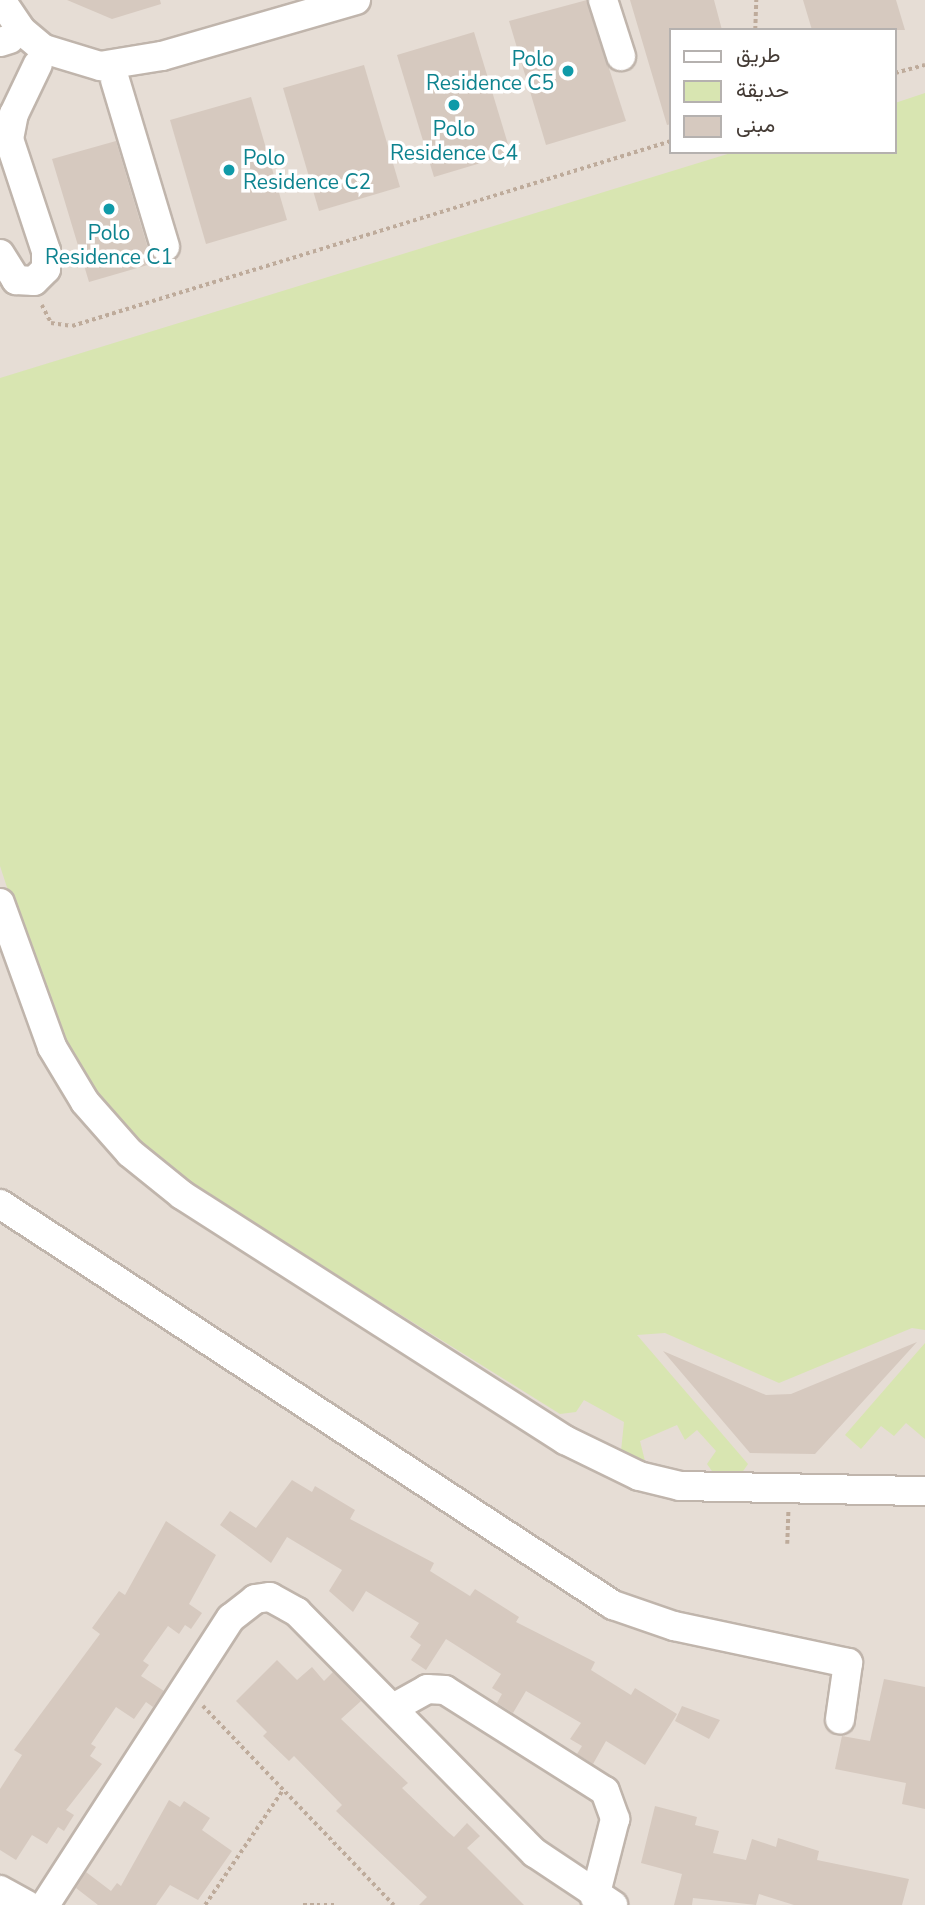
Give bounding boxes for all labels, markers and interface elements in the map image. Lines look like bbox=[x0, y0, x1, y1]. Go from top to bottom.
legend bbox=[670, 28, 897, 154]
text: طريق bbox=[736, 41, 781, 69]
place label: Polo Residence C5 bbox=[426, 46, 554, 96]
marker: Polo Residence C5 bbox=[560, 63, 576, 79]
text: حديقة bbox=[736, 76, 789, 104]
marker: Polo Residence C4 bbox=[446, 97, 462, 113]
text: مبنى bbox=[736, 111, 775, 139]
place label: Polo Residence C4 bbox=[390, 116, 518, 166]
place label: Polo Residence C2 bbox=[243, 145, 371, 195]
marker: Polo Residence C2 bbox=[221, 162, 237, 178]
marker: Polo Residence C1 bbox=[101, 201, 117, 217]
place label: Polo Residence C1 bbox=[45, 220, 173, 270]

